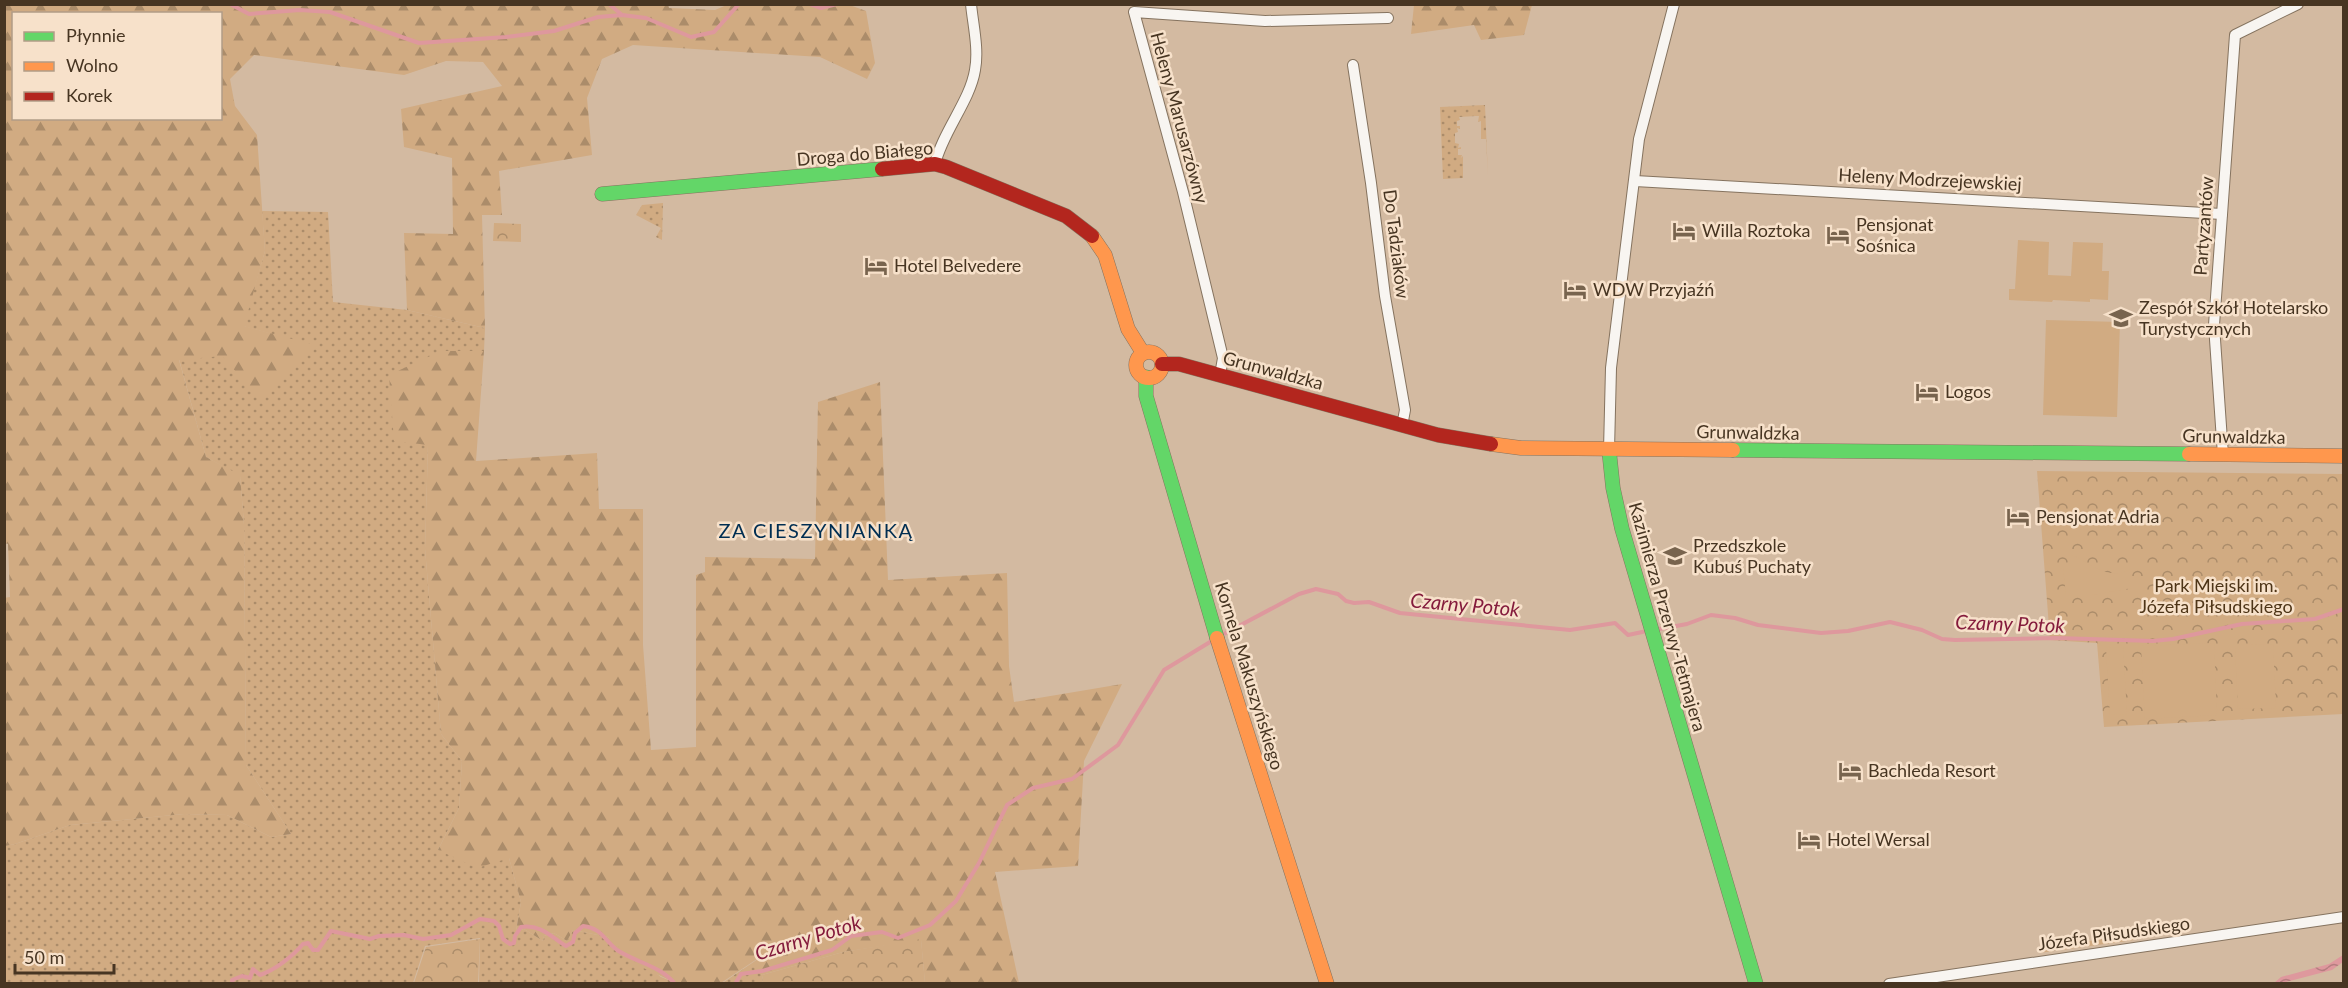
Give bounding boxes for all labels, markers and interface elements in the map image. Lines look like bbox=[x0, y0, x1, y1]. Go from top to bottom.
legend bbox=[12, 12, 222, 120]
text: Płynnie bbox=[66, 24, 126, 46]
street label: Heleny Marusarzówny bbox=[1146, 30, 1214, 207]
text: Wolno bbox=[66, 54, 118, 76]
text: Korek bbox=[66, 84, 113, 106]
street label: Droga do Białego bbox=[796, 136, 934, 170]
street label: Heleny Modrzejewskiej bbox=[1838, 163, 2022, 195]
street label: Partyzantów bbox=[2189, 176, 2217, 276]
street label: Do Tadziaków bbox=[1379, 188, 1415, 300]
place label: Pensjonat Sośnica bbox=[1856, 213, 1934, 256]
hotel icon: Willa Roztoka bbox=[1671, 218, 1697, 244]
place label: Willa Roztoka bbox=[1702, 219, 1811, 241]
hotel icon: Pensjonat Sośnica bbox=[1825, 222, 1851, 248]
hotel icon: Hotel Belvedere bbox=[863, 253, 889, 279]
place label: Hotel Belvedere bbox=[894, 254, 1021, 276]
hotel icon: WDW Przyjaźń bbox=[1562, 277, 1588, 303]
place label: WDW Przyjaźń bbox=[1593, 278, 1714, 300]
place label: Zespół Szkół Hotelarsko Turystycznych bbox=[2139, 296, 2328, 339]
school or university icon: Zespół Szkół Hotelarsko Turystycznych bbox=[2108, 305, 2134, 331]
street label: Grunwaldzka bbox=[1221, 346, 1326, 394]
hotel icon: Logos bbox=[1914, 379, 1940, 405]
place label: Logos bbox=[1945, 380, 1991, 402]
street label: Grunwaldzka bbox=[1696, 420, 1800, 444]
street label: Grunwaldzka bbox=[2182, 424, 2286, 448]
street label: Kazimierza Przerwy-Tetmajera bbox=[1625, 499, 1711, 734]
hotel icon: Pensjonat Adria bbox=[2005, 504, 2031, 530]
place label: Pensjonat Adria bbox=[2036, 505, 2159, 527]
district label: ZA CIESZYNIANKĄ bbox=[719, 518, 913, 542]
place label: Przedszkole Kubuś Puchaty bbox=[1693, 534, 1812, 577]
school or university icon: Przedszkole Kubuś Puchaty bbox=[1662, 543, 1688, 569]
park label: Park Miejski im. Józefa Piłsudskiego bbox=[2139, 574, 2293, 617]
street label: Kornela Makuszyńskiego bbox=[1211, 579, 1289, 772]
water label: Czarny Potok bbox=[1409, 587, 1521, 621]
water label: Czarny Potok bbox=[1955, 609, 2066, 637]
hotel icon: Bachleda Resort bbox=[1837, 758, 1863, 784]
place label: Bachleda Resort bbox=[1868, 759, 1996, 781]
hotel icon: Hotel Wersal bbox=[1796, 827, 1822, 853]
place label: Hotel Wersal bbox=[1827, 828, 1930, 850]
water label: Czarny Potok bbox=[752, 909, 864, 965]
street label: Józefa Piłsudskiego bbox=[2036, 911, 2191, 955]
scale bar bbox=[15, 937, 114, 975]
text: 50 m bbox=[24, 946, 64, 968]

